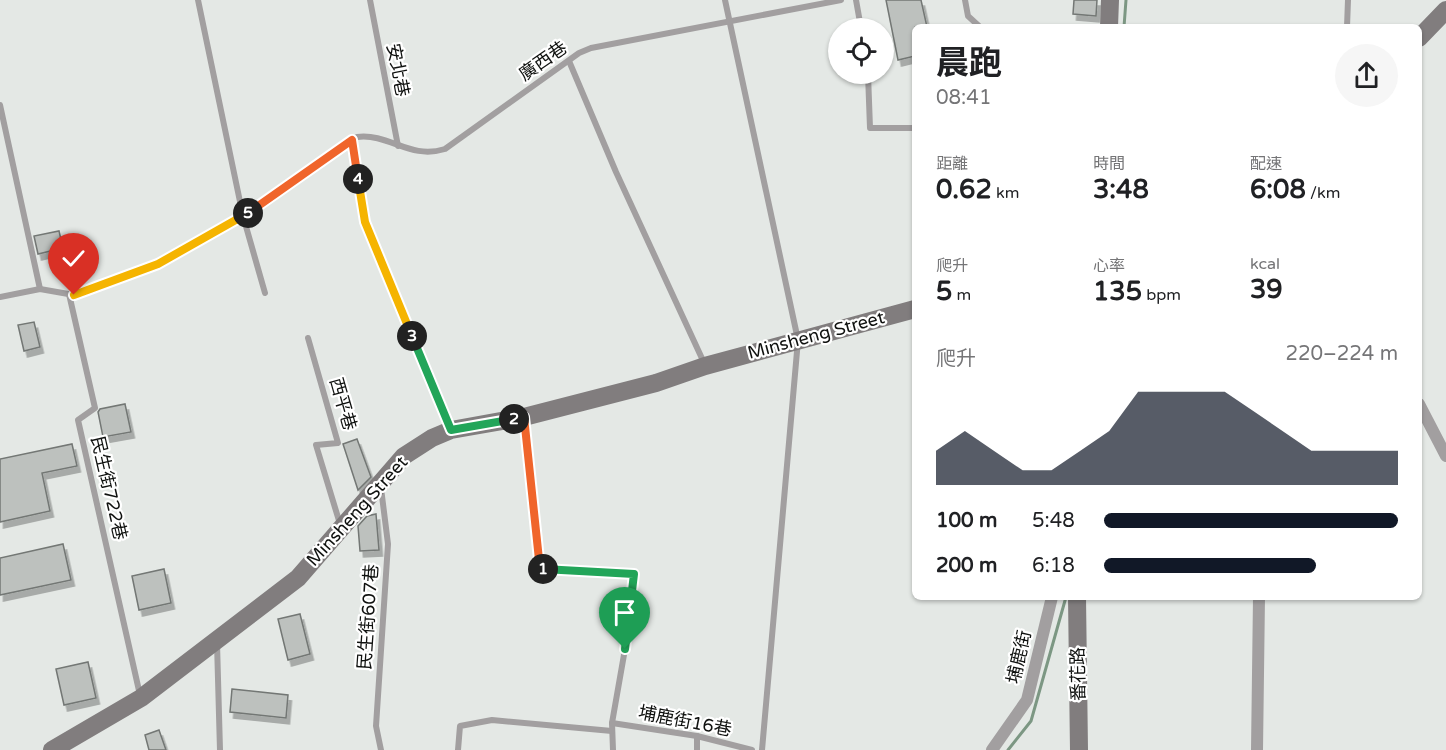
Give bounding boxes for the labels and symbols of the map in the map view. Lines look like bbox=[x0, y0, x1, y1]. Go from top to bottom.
street label: 廣西巷 bbox=[515, 37, 571, 85]
street label: 安北巷 bbox=[382, 41, 414, 99]
pin: 4 bbox=[343, 164, 373, 194]
pin: 5 bbox=[233, 198, 263, 228]
pin bbox=[48, 233, 99, 295]
street label: Minsheng Street bbox=[745, 306, 887, 364]
pin: 3 bbox=[397, 321, 427, 351]
street label: 西平巷 bbox=[325, 375, 361, 433]
pin: 2 bbox=[499, 404, 529, 434]
street label: 民生街722巷 bbox=[86, 434, 132, 542]
street label: Minsheng Street bbox=[302, 451, 412, 571]
pin: 1 bbox=[528, 554, 558, 584]
street label: 民生街607巷 bbox=[353, 563, 383, 671]
pin bbox=[599, 587, 650, 649]
street label: 埔鹿街 bbox=[1002, 628, 1036, 686]
street label: 番花路 bbox=[1067, 647, 1089, 701]
street label: 埔鹿街16巷 bbox=[636, 701, 734, 741]

